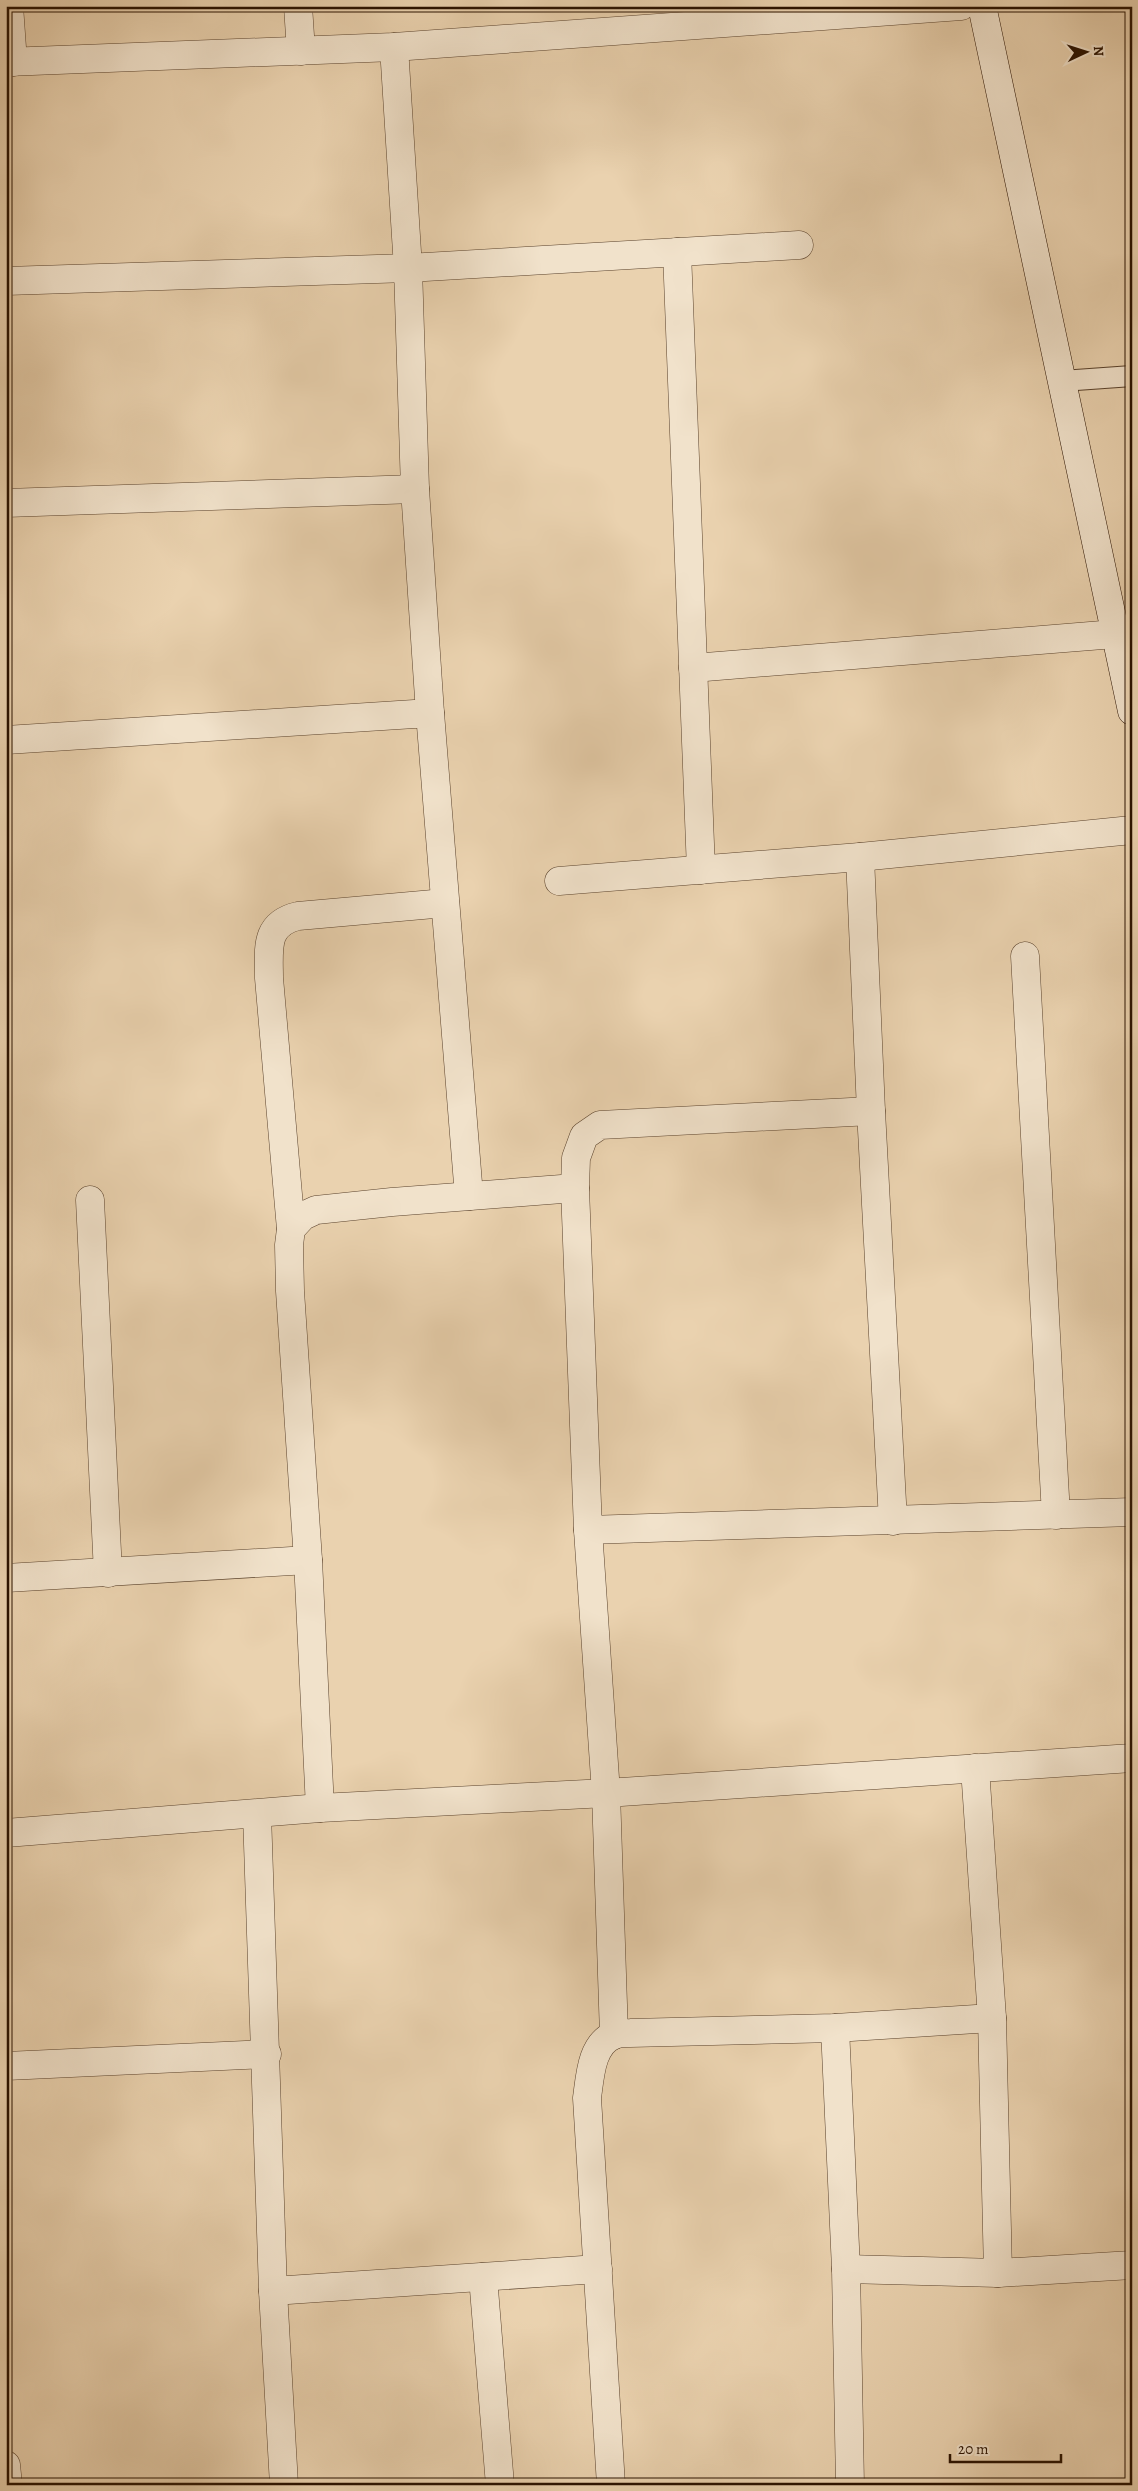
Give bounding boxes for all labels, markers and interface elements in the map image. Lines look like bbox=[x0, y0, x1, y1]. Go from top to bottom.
north arrow bbox=[1060, 28, 1110, 78]
text: N bbox=[1089, 45, 1108, 57]
scale bar bbox=[950, 2431, 1062, 2463]
text: 20 m bbox=[958, 2439, 989, 2459]

